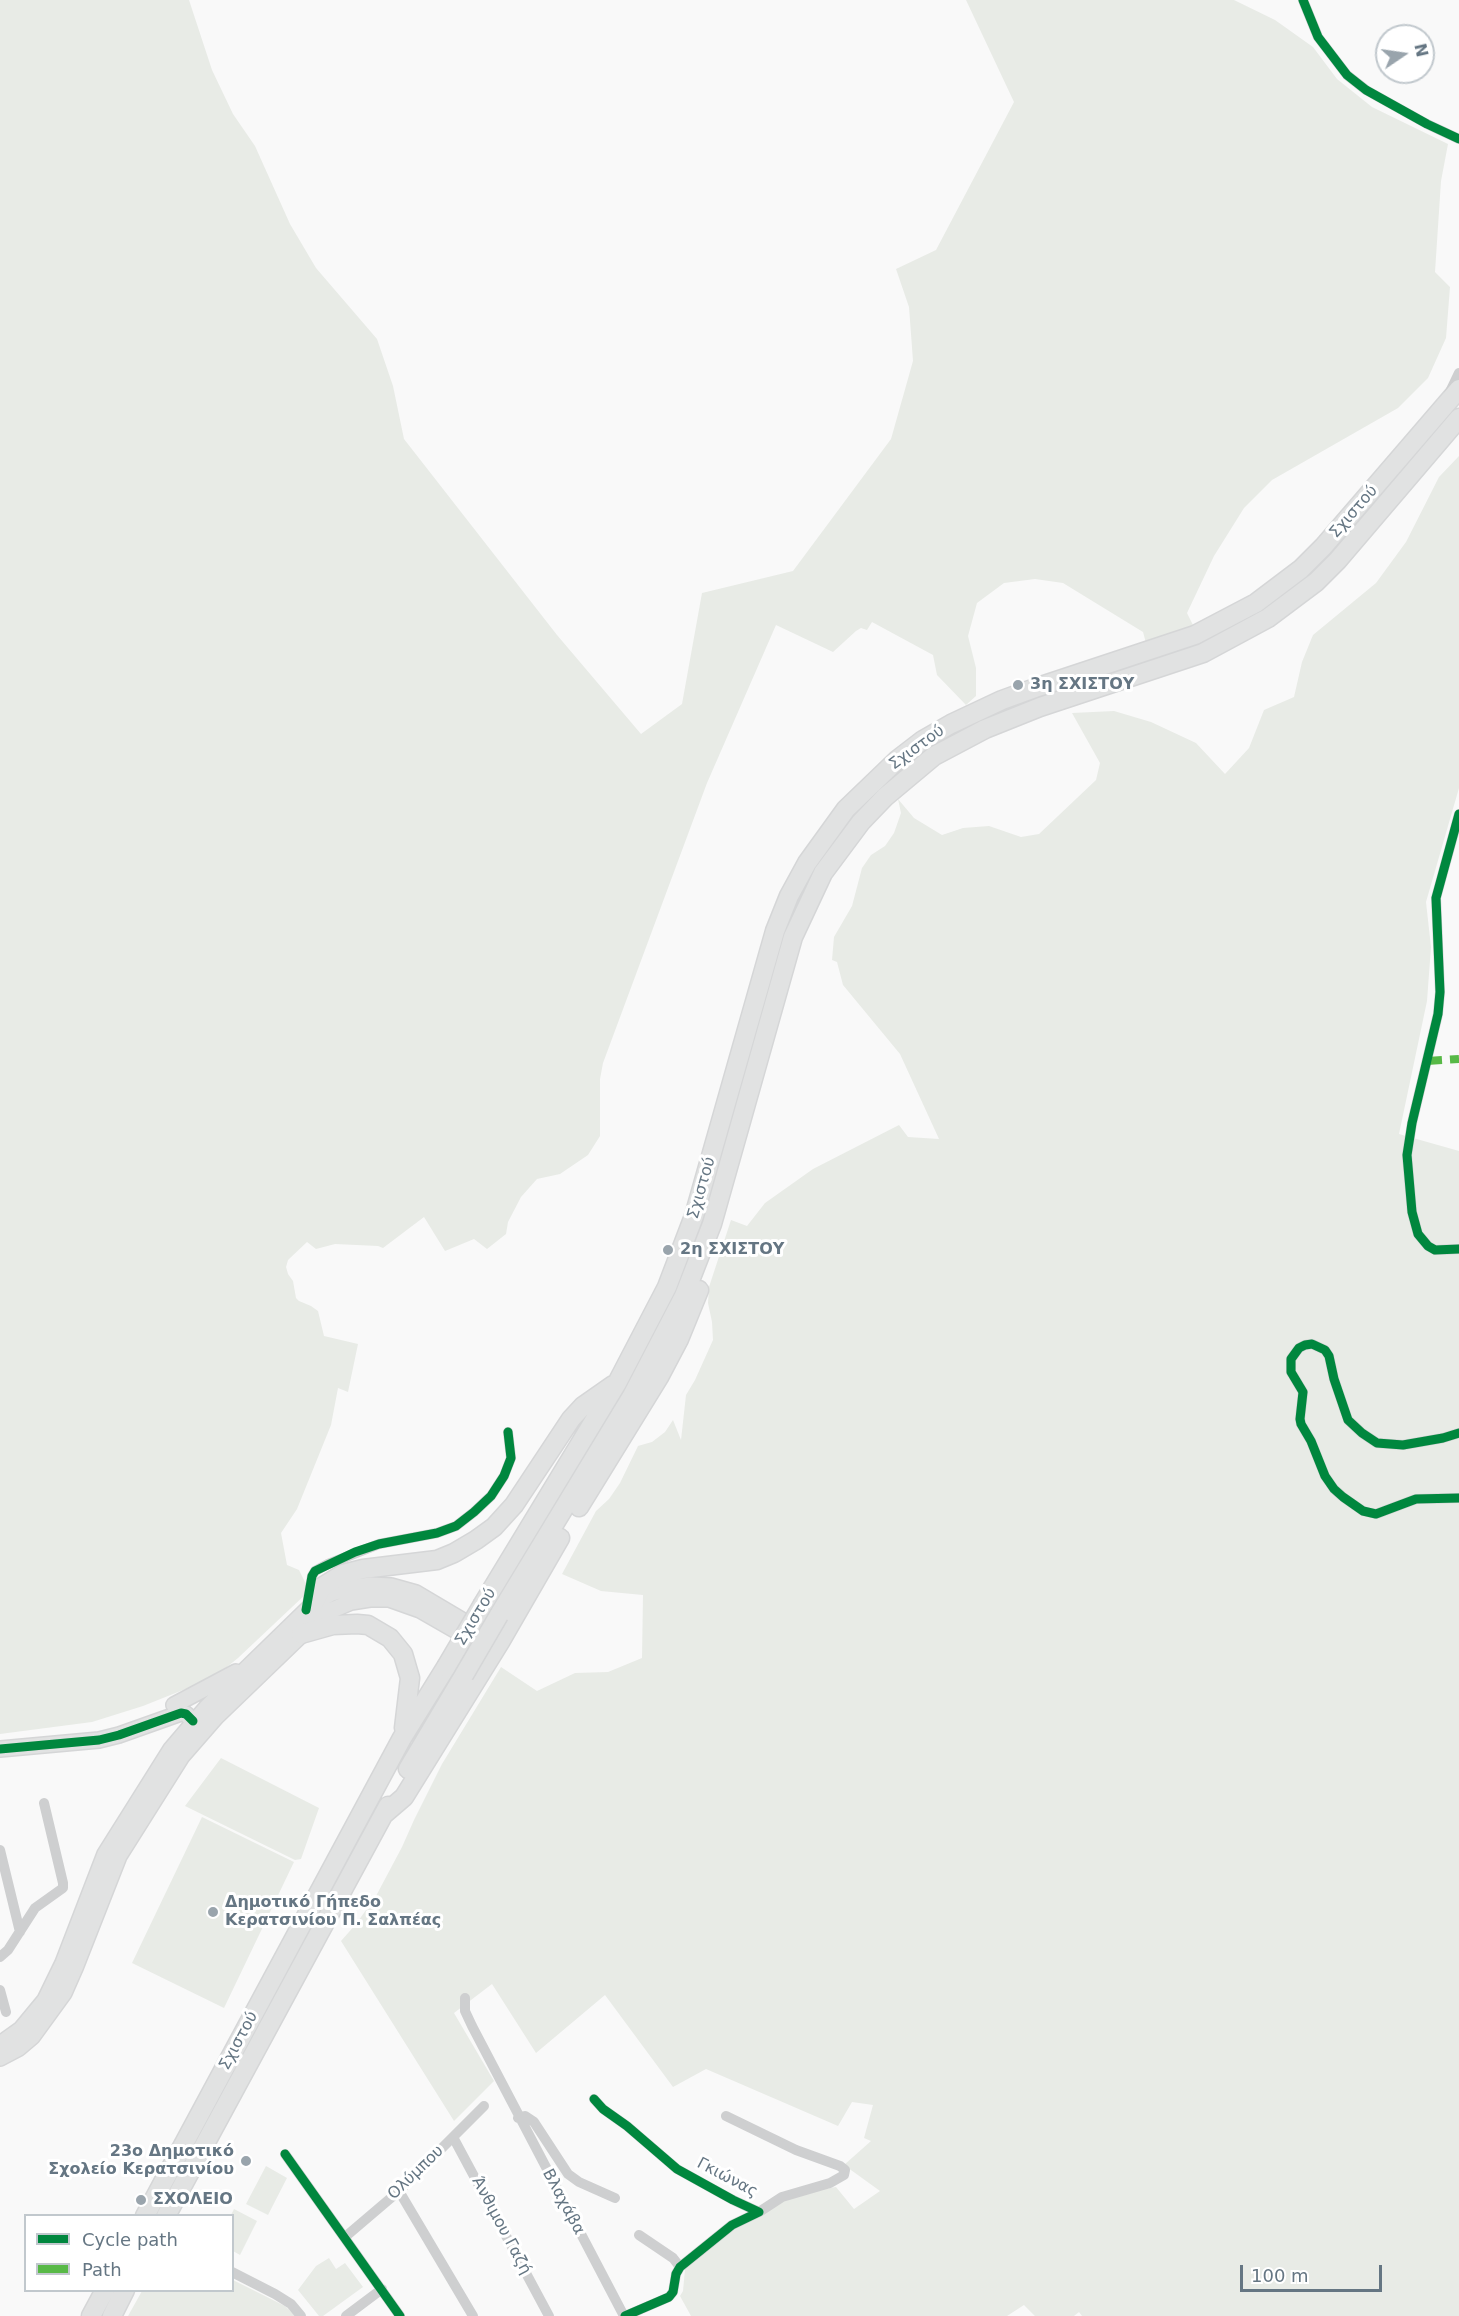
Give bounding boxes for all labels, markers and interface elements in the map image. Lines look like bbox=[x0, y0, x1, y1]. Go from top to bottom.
north arrow bbox=[1375, 24, 1435, 84]
text: N bbox=[1410, 42, 1432, 59]
street label: Σχιστού bbox=[1326, 482, 1382, 542]
place label: 3η ΣΧΙΣΤΟΥ bbox=[1030, 675, 1134, 695]
marker: 3η ΣΧΙΣΤΟΥ bbox=[1011, 678, 1025, 692]
street label: Σχιστού bbox=[886, 722, 948, 774]
street label: Σχιστού bbox=[684, 1155, 720, 1221]
place label: 2η ΣΧΙΣΤΟΥ bbox=[680, 1240, 784, 1260]
marker: 2η ΣΧΙΣΤΟΥ bbox=[661, 1243, 675, 1257]
street label: Σχιστού bbox=[451, 1585, 501, 1649]
place label: Δημοτικό Γήπεδο Κερατσινίου Π. Σαλπέας bbox=[225, 1893, 441, 1931]
marker: Δημοτικό Γήπεδο Κερατσινίου Π. Σαλπέας bbox=[206, 1905, 220, 1919]
street label: Σχιστού bbox=[216, 2008, 262, 2074]
place label: 23o Δημοτικό Σχολείο Κερατσινίου bbox=[48, 2142, 234, 2180]
street label: Ολύμπου bbox=[384, 2142, 448, 2204]
marker: 23o Δημοτικό Σχολείο Κερατσινίου bbox=[239, 2154, 253, 2168]
street label: Γκιώνας bbox=[693, 2154, 761, 2202]
street label: Βλαχάβα bbox=[538, 2166, 588, 2238]
street label: Άνθιμου Γαζή bbox=[467, 2174, 535, 2278]
place label: ΣΧΟΛΕΙΟ bbox=[153, 2190, 233, 2210]
marker: ΣΧΟΛΕΙΟ bbox=[134, 2193, 148, 2207]
legend bbox=[24, 2214, 234, 2292]
text: Cycle path bbox=[82, 2229, 178, 2250]
scale bar bbox=[1243, 2253, 1386, 2291]
text: Path bbox=[82, 2259, 122, 2280]
text: 100 m bbox=[1251, 2265, 1309, 2286]

